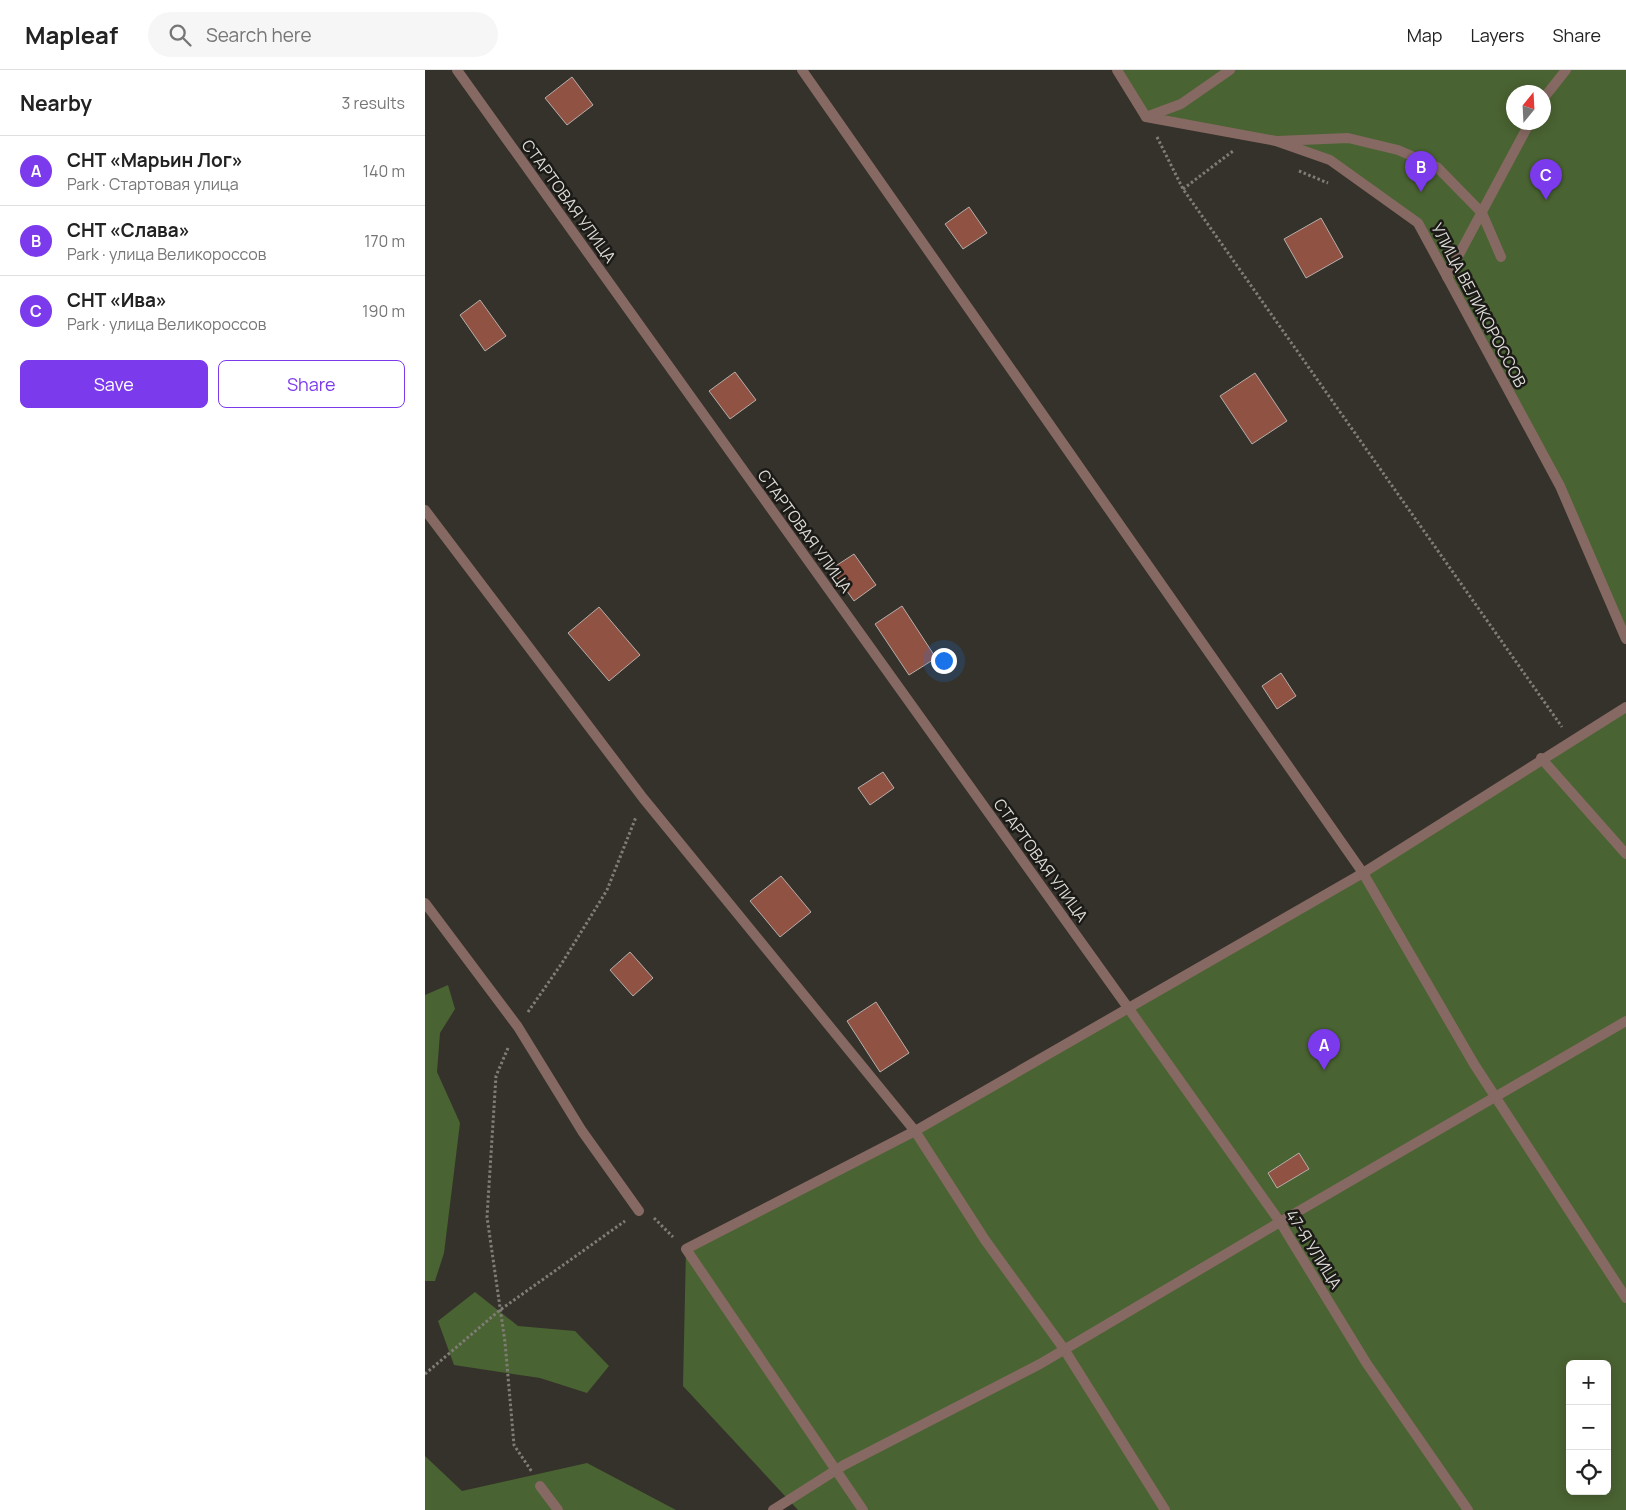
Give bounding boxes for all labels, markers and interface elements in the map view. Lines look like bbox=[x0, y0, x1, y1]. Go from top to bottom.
search box bbox=[148, 12, 498, 57]
text: Mapleaf bbox=[25, 18, 118, 51]
icon: search bbox=[166, 21, 194, 49]
text: Search here bbox=[206, 22, 312, 48]
text: Map bbox=[1407, 23, 1442, 47]
text: Layers bbox=[1470, 23, 1524, 47]
text: Share bbox=[1552, 23, 1601, 47]
north arrow bbox=[1506, 85, 1551, 130]
text: Nearby bbox=[20, 89, 92, 117]
text: 3 results bbox=[342, 92, 405, 114]
street label: СТАРТОВАЯ УЛИЦА bbox=[517, 135, 621, 267]
text: СНТ «Марьин Лог» bbox=[67, 147, 243, 173]
pin: B bbox=[1405, 151, 1437, 192]
pin: C bbox=[1530, 159, 1562, 200]
text: A bbox=[31, 160, 41, 182]
text: 140 m bbox=[363, 160, 405, 182]
text: Park · Стартовая улица bbox=[67, 173, 239, 195]
text: СНТ «Слава» bbox=[67, 217, 190, 243]
street label: УЛИЦА ВЕЛИКОРОССОВ bbox=[1426, 219, 1532, 391]
text: B bbox=[31, 230, 41, 252]
text: 170 m bbox=[364, 230, 405, 252]
text: Park · улица Великороссов bbox=[67, 243, 266, 265]
text: СНТ «Ива» bbox=[67, 287, 167, 313]
text: C bbox=[30, 300, 42, 322]
text: 190 m bbox=[362, 300, 405, 322]
text: Park · улица Великороссов bbox=[67, 313, 266, 335]
button: Save bbox=[20, 360, 208, 408]
button: Share bbox=[218, 360, 405, 408]
street label: СТАРТОВАЯ УЛИЦА bbox=[753, 465, 857, 597]
your location bbox=[931, 648, 957, 674]
street label: СТАРТОВАЯ УЛИЦА bbox=[989, 794, 1093, 926]
pin: A bbox=[1308, 1029, 1340, 1070]
street label: 47-Я УЛИЦА bbox=[1281, 1205, 1347, 1293]
map controls bbox=[1566, 1360, 1611, 1495]
button: + bbox=[1566, 1360, 1611, 1405]
button: − bbox=[1566, 1405, 1611, 1450]
button: locate bbox=[1566, 1450, 1611, 1495]

